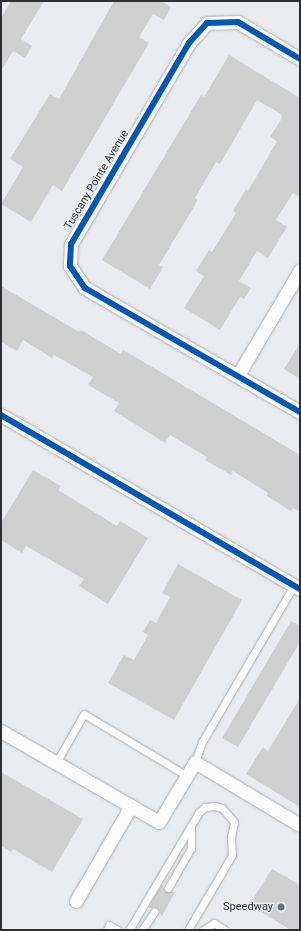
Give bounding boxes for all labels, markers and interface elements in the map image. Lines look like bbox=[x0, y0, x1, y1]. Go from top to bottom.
street label: Tuscany Pointe Avenue bbox=[62, 128, 132, 232]
place label: Speedway bbox=[223, 900, 273, 914]
marker: Speedway bbox=[276, 902, 286, 912]

